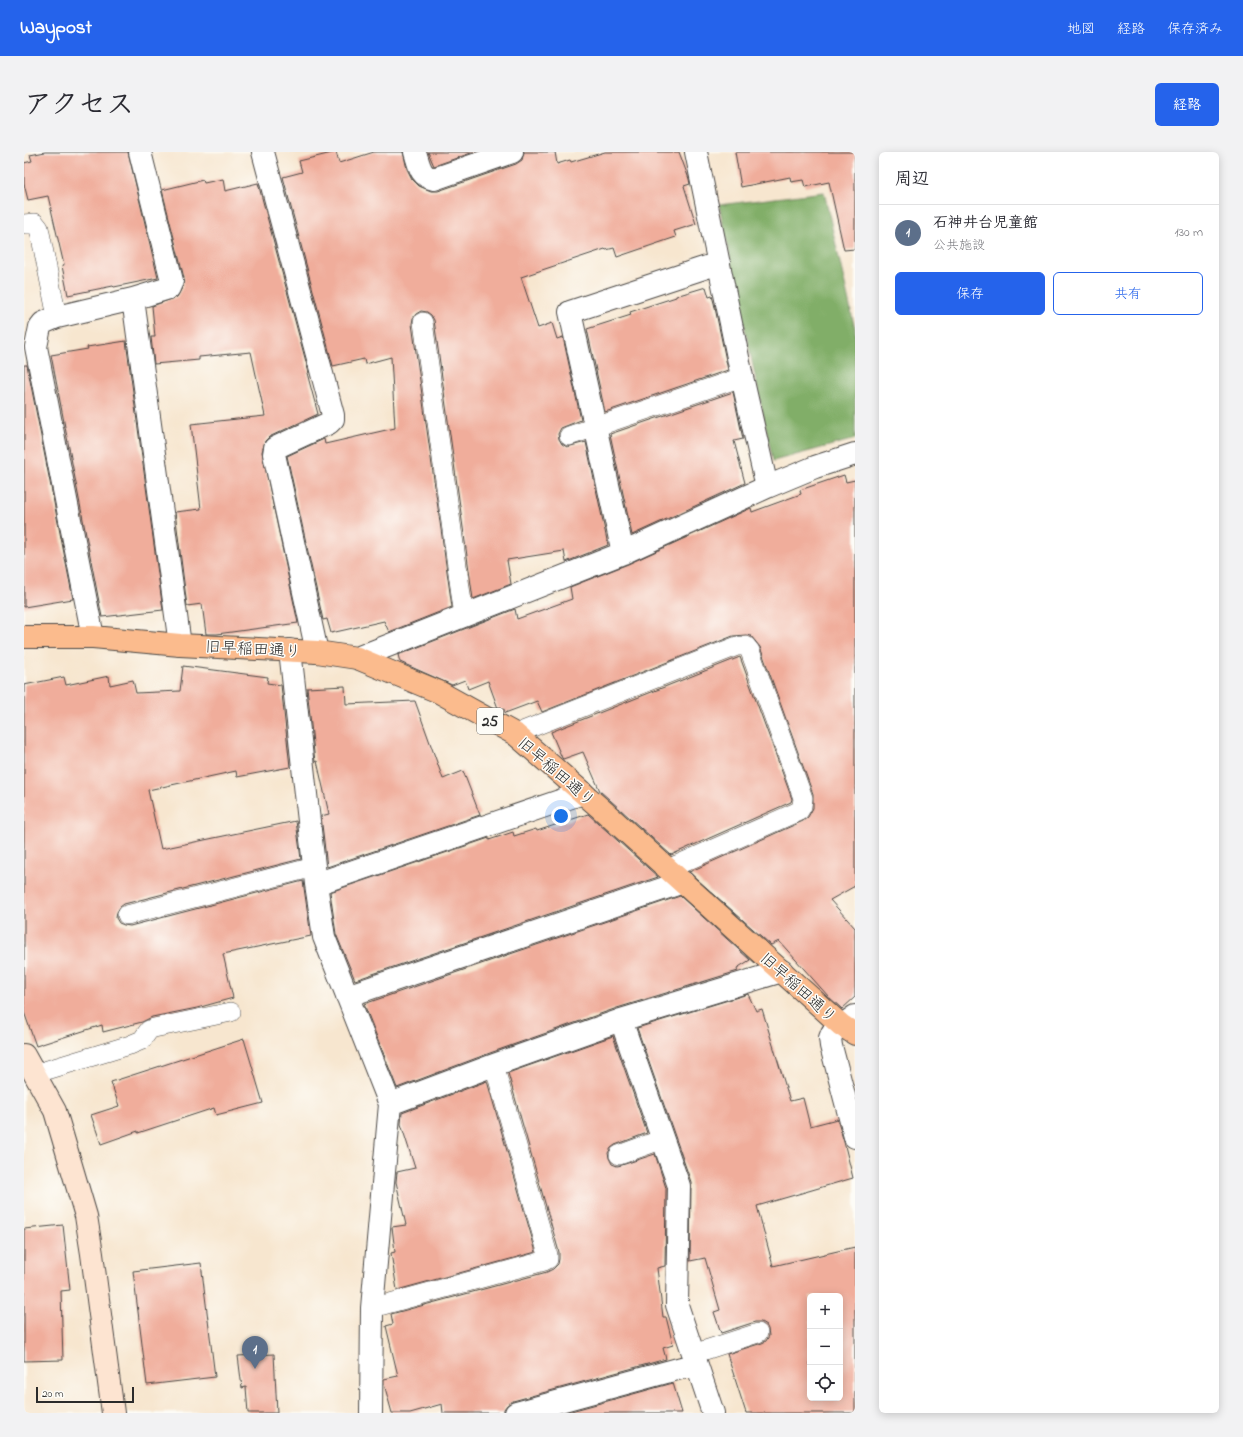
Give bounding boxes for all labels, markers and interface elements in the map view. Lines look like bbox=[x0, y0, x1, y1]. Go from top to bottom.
text: Waypost bbox=[20, 15, 92, 42]
text: 地図 bbox=[1067, 19, 1095, 40]
text: 経路 bbox=[1117, 19, 1145, 40]
text: 保存済み bbox=[1167, 19, 1223, 40]
button: 経路 bbox=[1155, 83, 1219, 126]
text: アクセス bbox=[24, 86, 134, 127]
text: 周辺 bbox=[895, 167, 929, 192]
text: 石神井台児童館 bbox=[933, 212, 1038, 234]
text: 1 bbox=[906, 223, 910, 242]
text: 130 m bbox=[1175, 223, 1203, 242]
text: 公共施設 bbox=[933, 236, 985, 255]
button: 保存 bbox=[895, 272, 1045, 315]
button: 共有 bbox=[1053, 272, 1203, 315]
street label: 旧早稲田通り bbox=[204, 636, 301, 664]
road number: 25 bbox=[477, 708, 503, 734]
street label: 旧早稲田通り bbox=[512, 732, 600, 813]
your location bbox=[551, 806, 571, 826]
street label: 旧早稲田通り bbox=[754, 947, 841, 1030]
map controls bbox=[807, 1293, 843, 1401]
button: + bbox=[807, 1293, 843, 1329]
button: − bbox=[807, 1329, 843, 1365]
pin: 1 bbox=[242, 1336, 268, 1369]
button: locate bbox=[807, 1365, 843, 1401]
scale bar bbox=[36, 1385, 134, 1404]
text: 20 m bbox=[42, 1386, 64, 1402]

